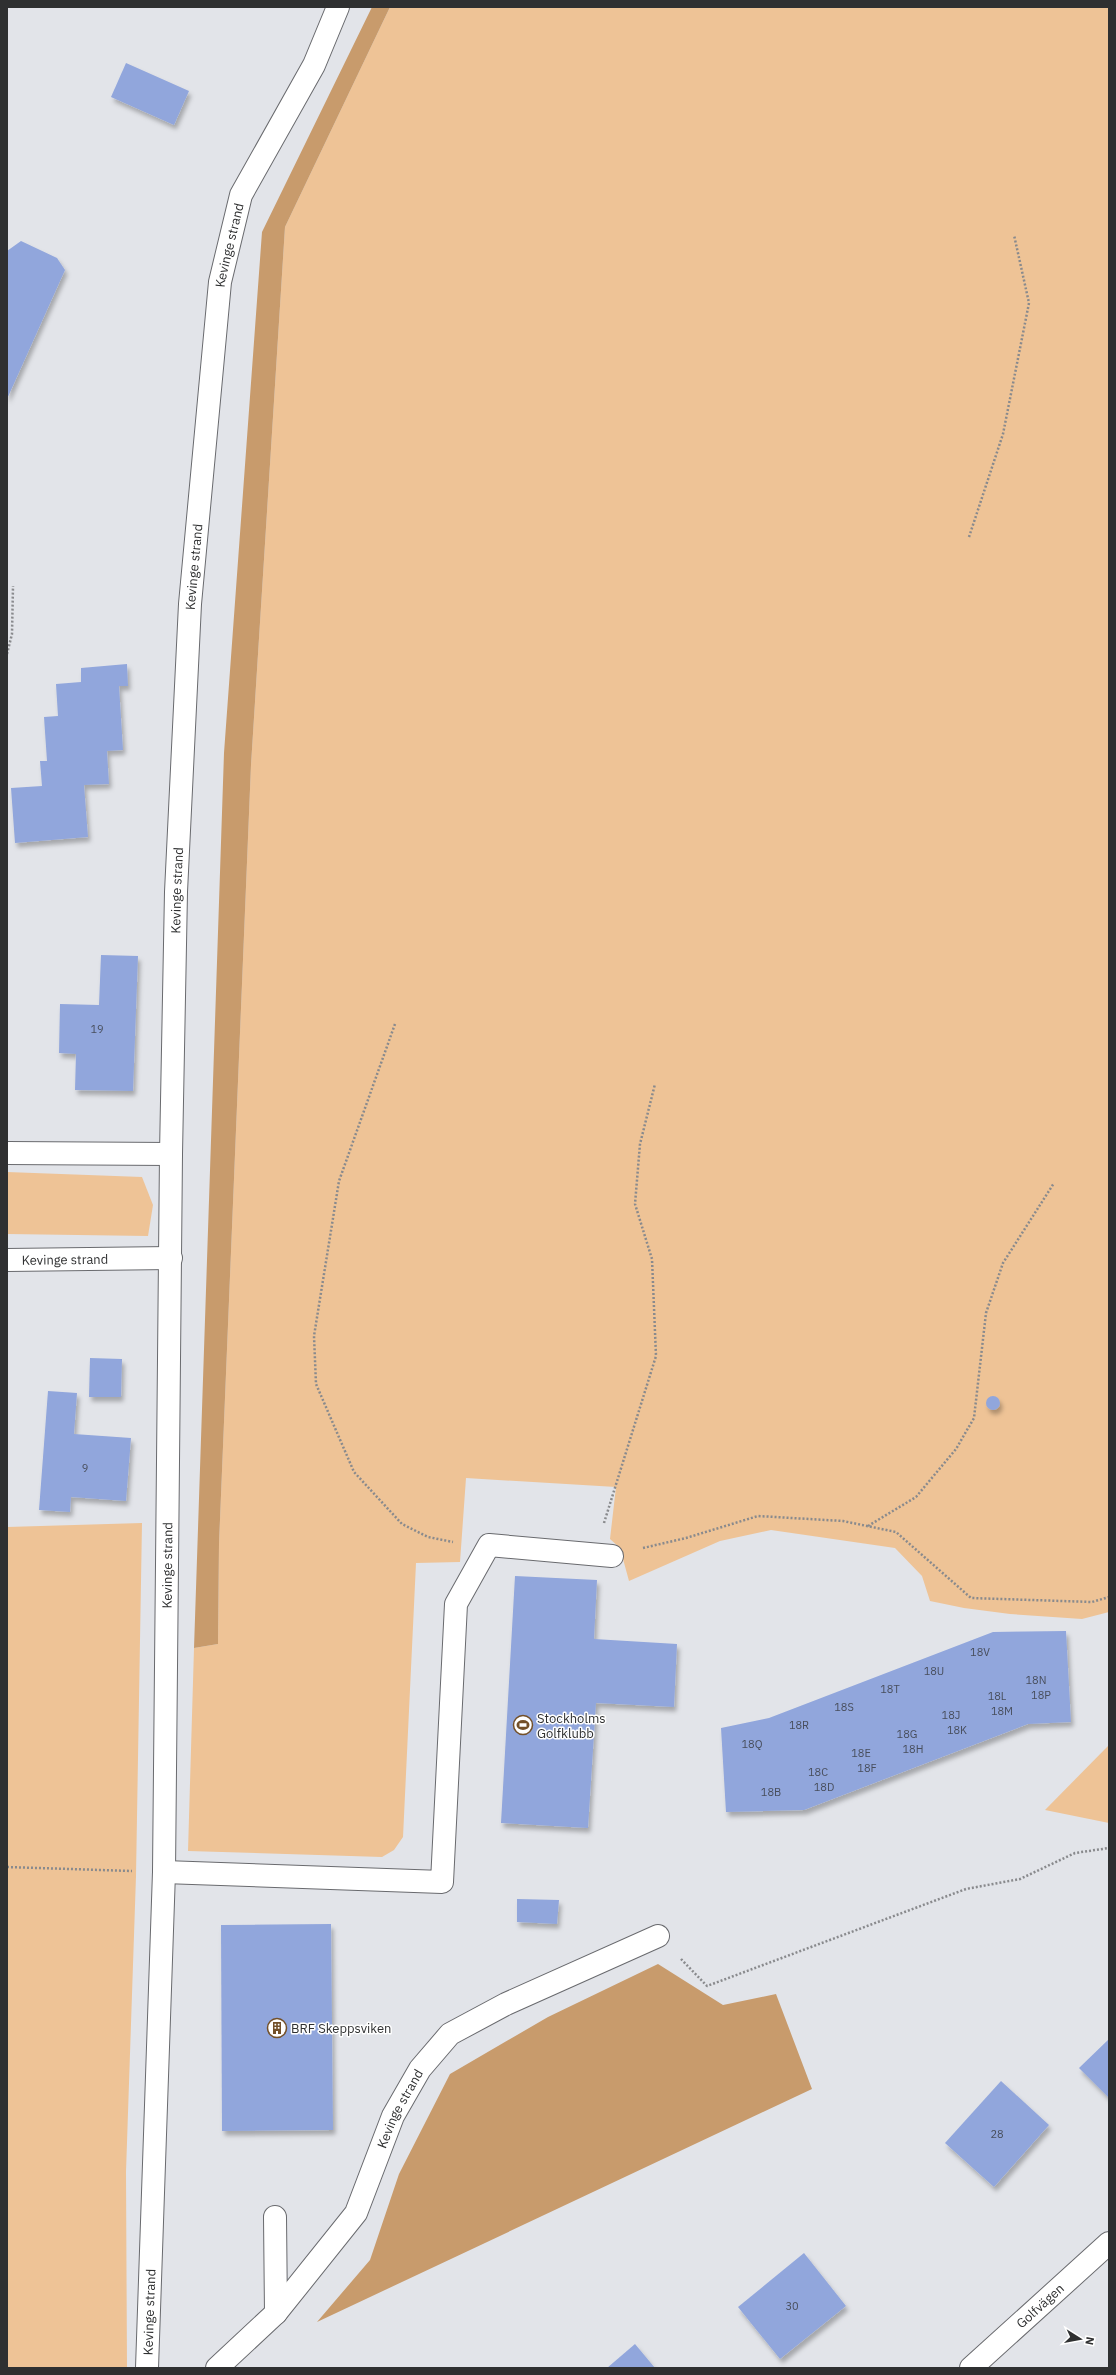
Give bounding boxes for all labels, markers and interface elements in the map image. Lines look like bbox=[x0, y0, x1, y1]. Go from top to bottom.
street label: Kevinge strand bbox=[211, 201, 247, 288]
street label: Kevinge strand bbox=[181, 523, 206, 610]
street label: Kevinge strand bbox=[167, 847, 187, 934]
house number: 19 bbox=[90, 1022, 104, 1036]
street label: Kevinge strand bbox=[22, 1250, 108, 1268]
house number: 9 bbox=[82, 1461, 88, 1475]
street label: Kevinge strand bbox=[158, 1522, 176, 1609]
house number: 18V bbox=[970, 1645, 990, 1659]
house number: 18U bbox=[924, 1664, 944, 1678]
house number: 18N bbox=[1026, 1673, 1046, 1687]
house number: 18T bbox=[880, 1682, 900, 1696]
house number: 18P bbox=[1031, 1688, 1051, 1702]
house number: 18L bbox=[988, 1689, 1007, 1703]
house number: 18S bbox=[834, 1700, 854, 1714]
house number: 18M bbox=[991, 1704, 1013, 1718]
house number: 18J bbox=[942, 1708, 960, 1722]
place label: Stockholms Golfklubb bbox=[537, 1710, 606, 1742]
sports icon: Stockholms Golfklubb bbox=[512, 1714, 534, 1736]
house number: 18R bbox=[789, 1718, 809, 1732]
house number: 18K bbox=[947, 1723, 967, 1737]
house number: 18G bbox=[897, 1727, 917, 1741]
house number: 18Q bbox=[742, 1737, 763, 1751]
house number: 18H bbox=[903, 1742, 923, 1756]
house number: 18E bbox=[851, 1746, 871, 1760]
house number: 18F bbox=[857, 1761, 877, 1775]
house number: 18C bbox=[808, 1765, 828, 1779]
house number: 18D bbox=[814, 1780, 834, 1794]
house number: 18B bbox=[761, 1785, 781, 1799]
building icon: BRF Skeppsviken bbox=[266, 2017, 288, 2039]
place label: BRF Skeppsviken bbox=[291, 2020, 392, 2037]
street label: Kevinge strand bbox=[373, 2066, 427, 2151]
house number: 28 bbox=[990, 2127, 1004, 2141]
street label: Kevinge strand bbox=[139, 2269, 159, 2356]
street label: Golfvägen bbox=[1012, 2280, 1067, 2332]
house number: 30 bbox=[785, 2299, 799, 2313]
north arrow bbox=[1060, 2319, 1100, 2359]
text: N bbox=[1082, 2336, 1097, 2346]

